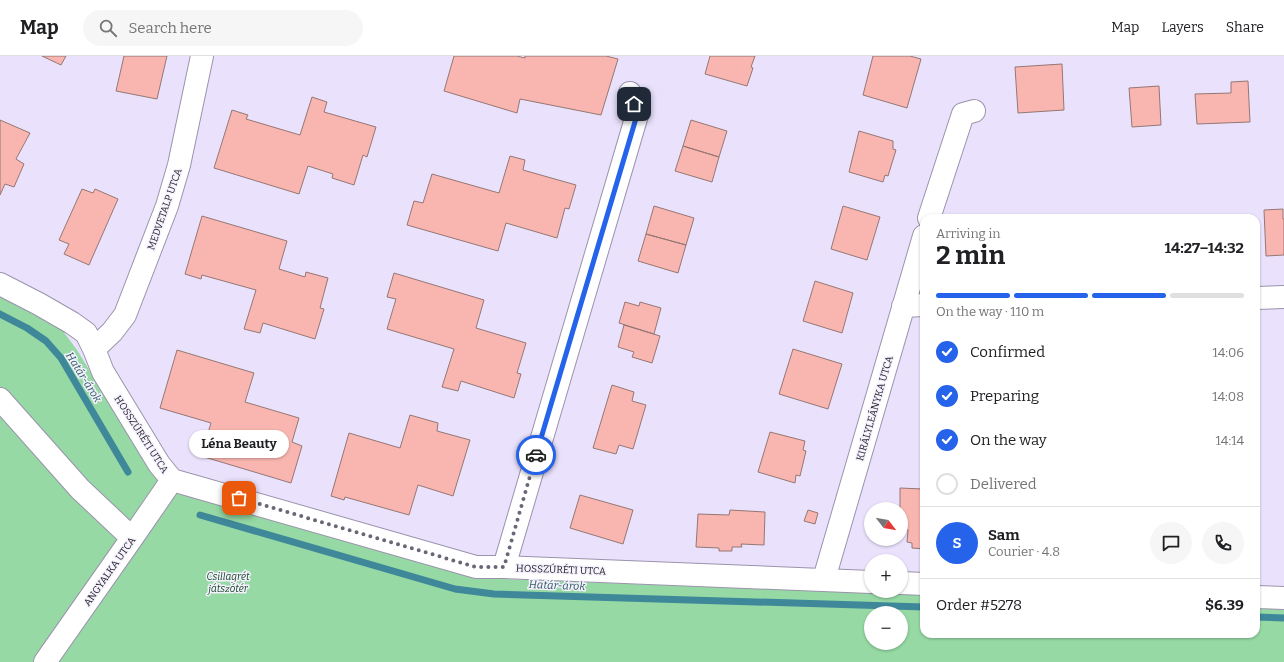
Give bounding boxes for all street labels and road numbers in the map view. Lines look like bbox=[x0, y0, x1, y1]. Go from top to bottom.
street label: MEDVETALP UTCA bbox=[145, 166, 185, 252]
street label: KIRÁLYLEÁNYKA UTCA bbox=[852, 353, 896, 462]
street label: HOSSZÚRÉTI UTCA bbox=[112, 392, 173, 476]
street label: ANGYALKA UTCA bbox=[81, 534, 139, 608]
street label: HOSSZÚRÉTI UTCA bbox=[516, 560, 607, 578]

